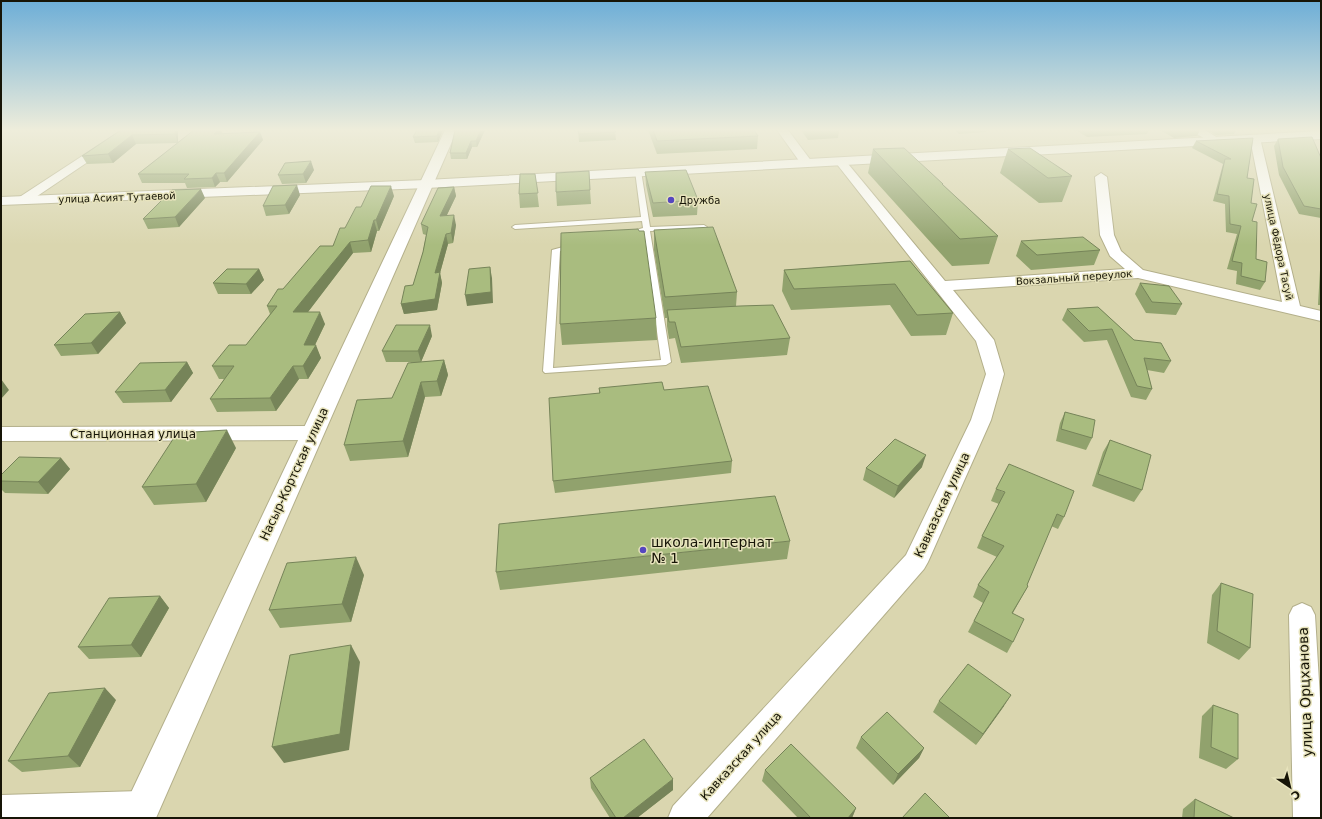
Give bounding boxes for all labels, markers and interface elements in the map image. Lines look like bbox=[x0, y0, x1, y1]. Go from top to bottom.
street label: улица Асият Тутаевой bbox=[58, 190, 176, 205]
street label: улица Фёдора Тасуй bbox=[1262, 193, 1295, 301]
marker: Дружба bbox=[666, 195, 676, 205]
place label: Дружба bbox=[679, 195, 720, 206]
street label: Вокзальный переулок bbox=[1016, 268, 1133, 287]
street label: Насыр-Кортская улица bbox=[257, 405, 331, 543]
street label: Станционная улица bbox=[70, 427, 196, 441]
street label: Кавказская улица bbox=[912, 450, 972, 560]
place label: школа-интернат № 1 bbox=[651, 534, 773, 566]
marker: школа-интернат № 1 bbox=[638, 545, 648, 555]
street label: улица Орцханова bbox=[1295, 627, 1315, 757]
street label: Кавказская улица bbox=[698, 709, 784, 803]
north arrow bbox=[1270, 767, 1310, 807]
text: С bbox=[1288, 787, 1302, 802]

